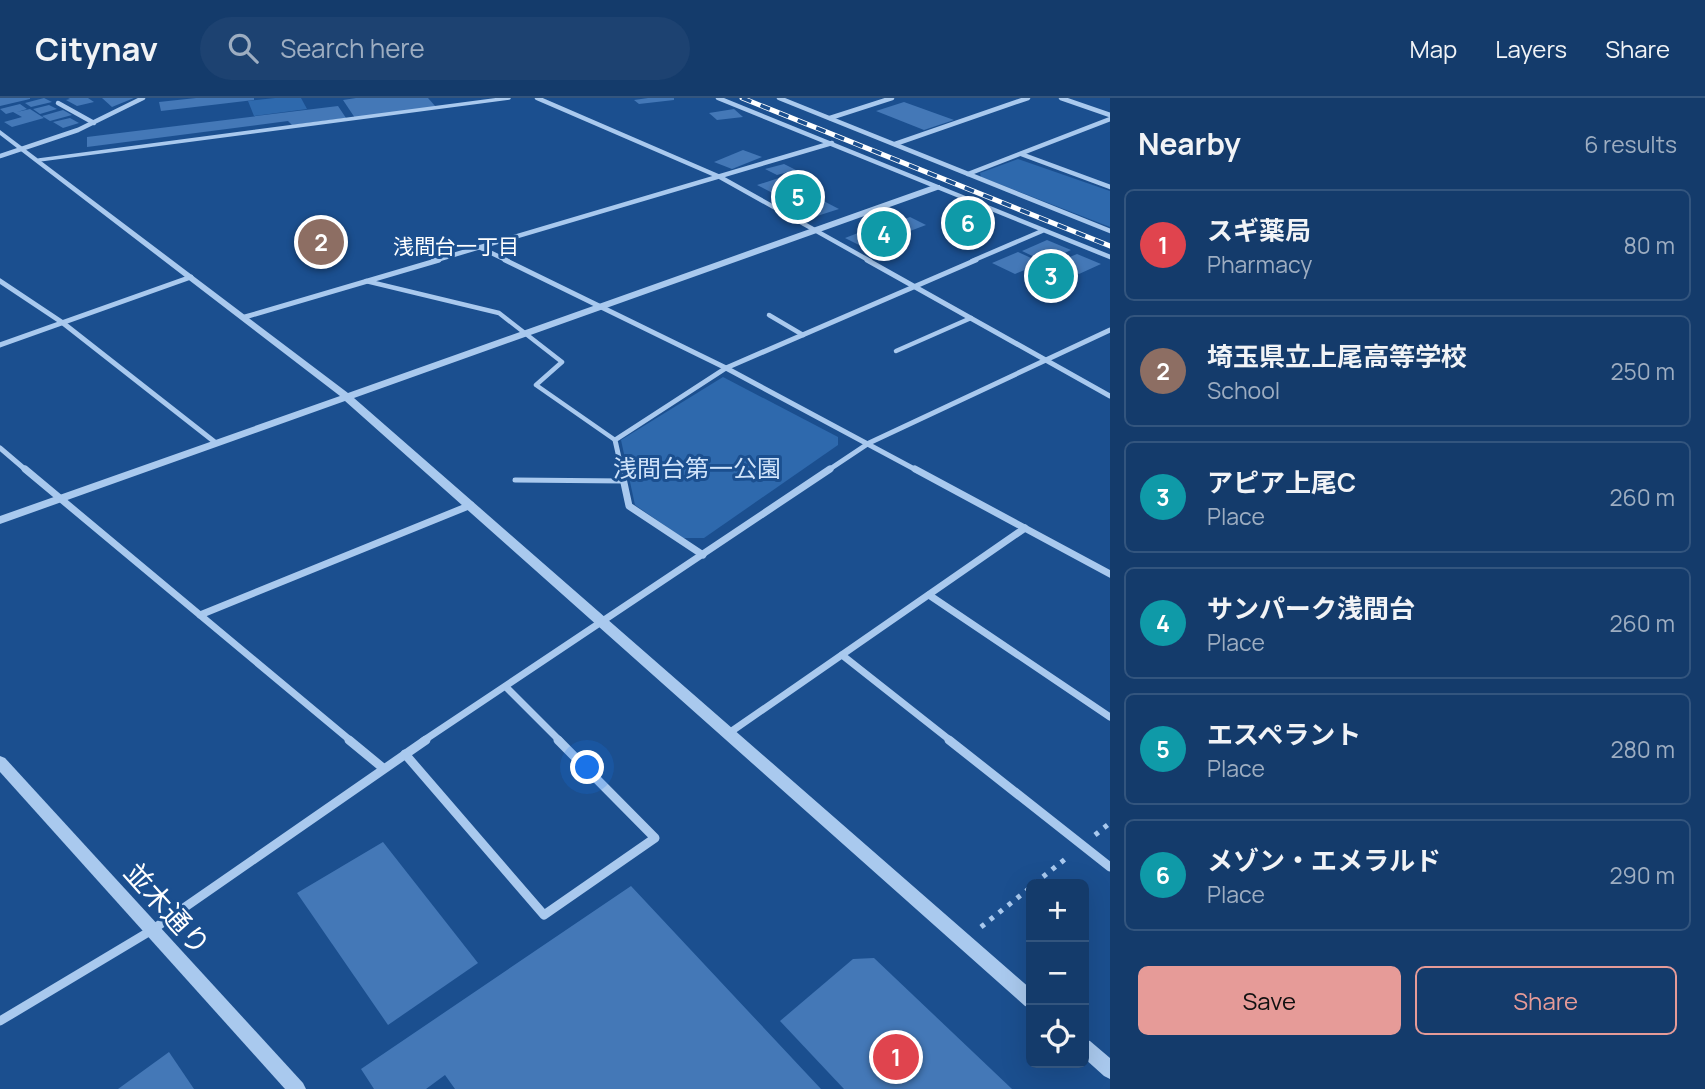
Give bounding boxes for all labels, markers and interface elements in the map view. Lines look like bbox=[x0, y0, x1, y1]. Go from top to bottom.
search box bbox=[200, 17, 690, 80]
text: Citynav bbox=[35, 26, 158, 71]
icon: search bbox=[224, 29, 262, 67]
text: Search here bbox=[280, 30, 425, 66]
text: Map bbox=[1410, 32, 1457, 65]
text: Layers bbox=[1495, 32, 1567, 65]
text: Share bbox=[1605, 32, 1670, 65]
text: Nearby bbox=[1138, 123, 1241, 164]
text: 6 results bbox=[1584, 128, 1677, 160]
pin: 5 bbox=[775, 171, 821, 223]
pin: 6 bbox=[945, 197, 991, 249]
pin: 4 bbox=[861, 208, 907, 260]
text: スギ薬局 bbox=[1207, 212, 1311, 248]
pin: 2 bbox=[298, 216, 344, 268]
text: 1 bbox=[1158, 229, 1168, 261]
text: 80 m bbox=[1624, 229, 1675, 261]
district label: 浅間台一丁目 bbox=[393, 232, 519, 260]
text: Pharmacy bbox=[1207, 248, 1312, 280]
pin: 3 bbox=[1028, 250, 1074, 302]
text: 埼玉県立上尾高等学校 bbox=[1207, 338, 1467, 374]
text: 2 bbox=[1156, 355, 1170, 387]
text: 250 m bbox=[1610, 355, 1675, 387]
text: School bbox=[1207, 374, 1280, 406]
park label: 浅間台第一公園 bbox=[613, 451, 781, 484]
text: アピア上尾C bbox=[1207, 464, 1356, 500]
text: 3 bbox=[1156, 481, 1170, 513]
text: 260 m bbox=[1609, 481, 1675, 513]
text: Place bbox=[1207, 500, 1265, 532]
text: サンパーク浅間台 bbox=[1207, 590, 1415, 626]
text: 4 bbox=[1156, 607, 1170, 639]
text: 260 m bbox=[1609, 607, 1675, 639]
text: Place bbox=[1207, 626, 1265, 658]
text: エスペラント bbox=[1207, 716, 1361, 752]
text: 5 bbox=[1156, 733, 1170, 765]
text: 280 m bbox=[1610, 733, 1675, 765]
your location bbox=[570, 750, 604, 784]
text: Place bbox=[1207, 752, 1265, 784]
text: メゾン・エメラルド bbox=[1207, 842, 1441, 878]
street label: 並木通り bbox=[116, 854, 220, 962]
text: 6 bbox=[1156, 859, 1170, 891]
text: 290 m bbox=[1609, 859, 1675, 891]
text: Place bbox=[1207, 878, 1265, 910]
map controls bbox=[1026, 879, 1089, 1068]
button: + bbox=[1026, 879, 1089, 942]
button: − bbox=[1026, 942, 1089, 1005]
button: Save bbox=[1138, 966, 1401, 1035]
button: Share bbox=[1415, 966, 1677, 1035]
button: locate bbox=[1026, 1005, 1089, 1068]
pin: 1 bbox=[873, 1031, 919, 1083]

